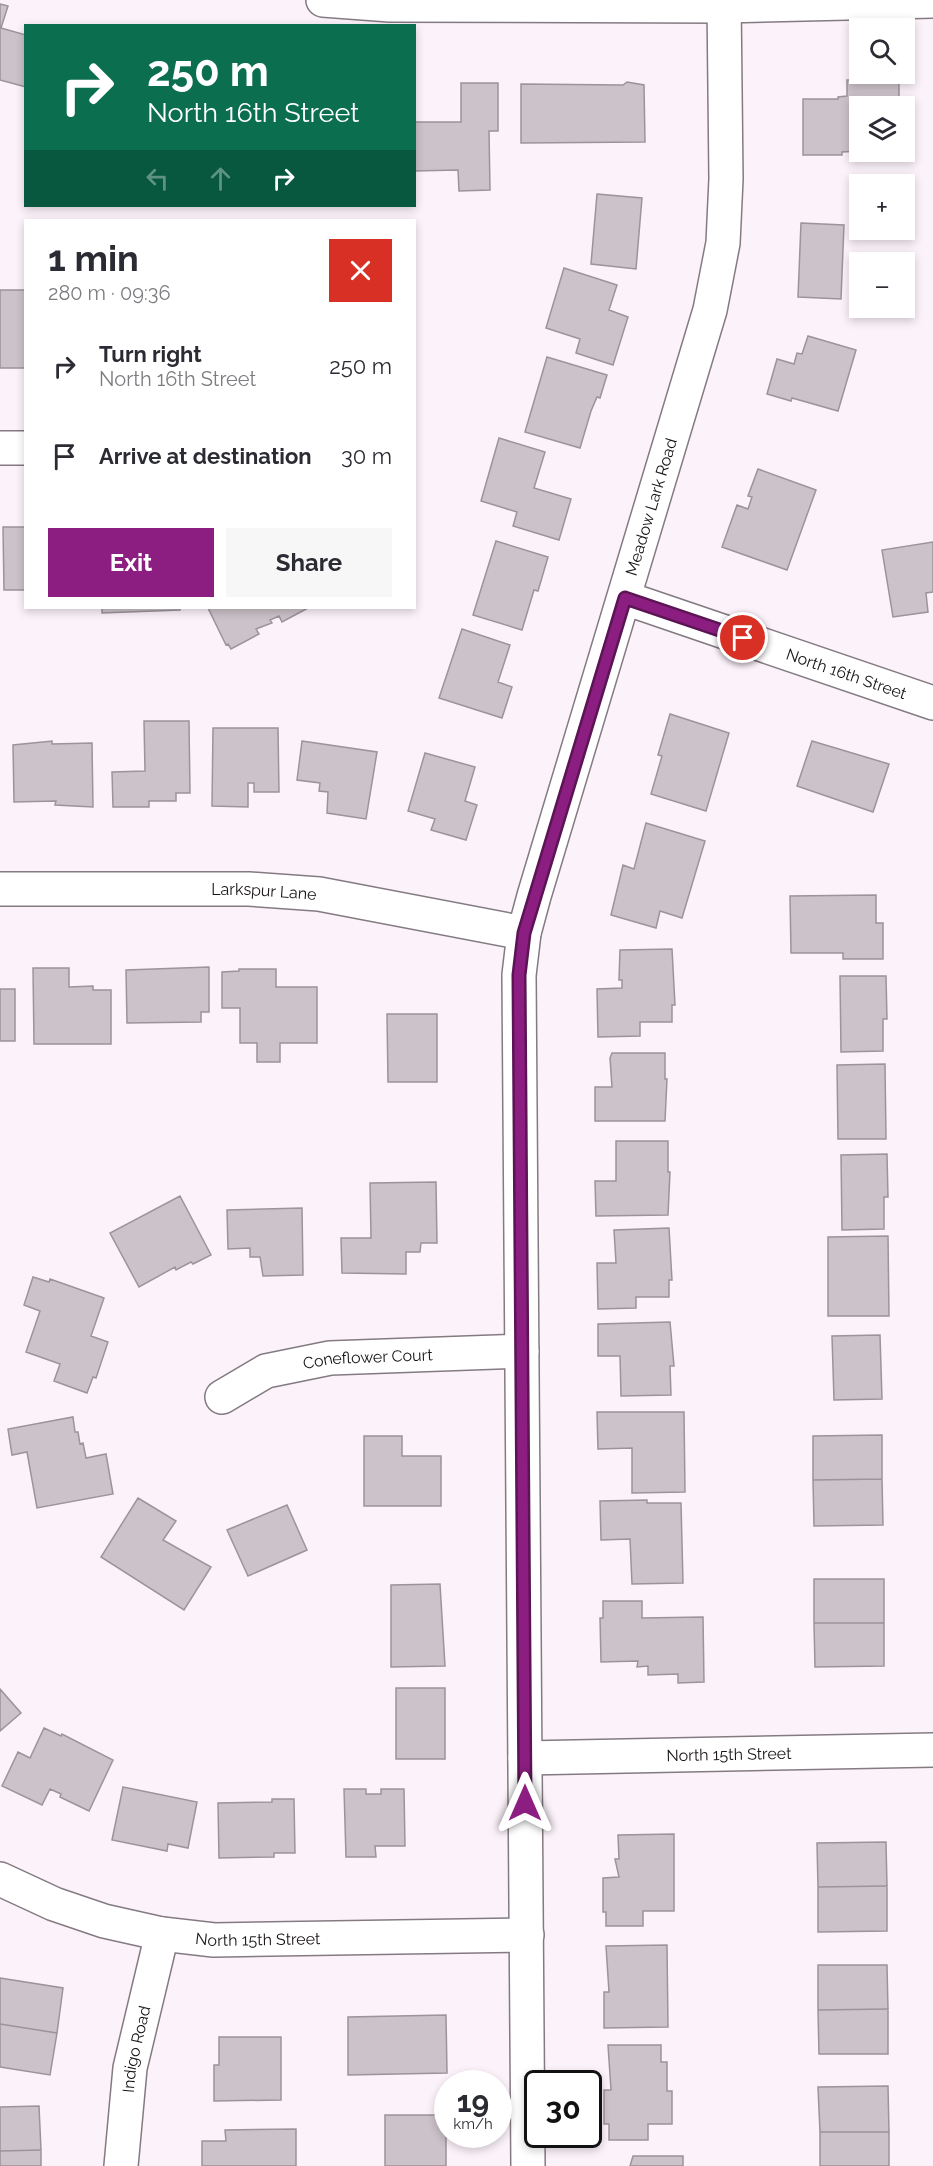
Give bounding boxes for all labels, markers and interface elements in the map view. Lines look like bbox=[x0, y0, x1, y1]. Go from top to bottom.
map controls bbox=[849, 18, 915, 318]
button: search bbox=[849, 18, 915, 84]
text: 250 m bbox=[147, 47, 269, 96]
icon: right bbox=[48, 48, 126, 126]
button: layers bbox=[849, 96, 915, 162]
text: North 16th Street bbox=[147, 97, 359, 128]
icon: left bbox=[141, 162, 174, 195]
icon: ahead bbox=[204, 162, 237, 195]
icon: right bbox=[267, 162, 300, 195]
button: + bbox=[849, 174, 915, 240]
text: 1 min bbox=[48, 237, 139, 279]
button: close bbox=[329, 239, 392, 302]
button: − bbox=[849, 252, 915, 318]
text: 280 m · 09:36 bbox=[48, 281, 170, 305]
text: Turn right bbox=[99, 341, 202, 367]
icon: right bbox=[48, 350, 81, 383]
text: 250 m bbox=[329, 353, 392, 379]
text: North 16th Street bbox=[99, 367, 256, 391]
street label: Meadow Lark Road bbox=[622, 436, 681, 578]
icon: arrive bbox=[48, 440, 81, 473]
text: Arrive at destination bbox=[99, 443, 312, 469]
text: 30 m bbox=[341, 443, 392, 469]
button: Exit bbox=[48, 528, 214, 597]
button: Share bbox=[226, 528, 392, 597]
pin bbox=[717, 612, 768, 663]
icon: arrive bbox=[726, 621, 759, 654]
street label: North 16th Street bbox=[784, 645, 910, 703]
street label: Larkspur Lane bbox=[211, 880, 317, 904]
street label: Coneflower Court bbox=[301, 1345, 434, 1373]
street label: North 15th Street bbox=[666, 1744, 792, 1765]
position arrow bbox=[493, 1771, 557, 1835]
street label: North 15th Street bbox=[194, 1929, 321, 1950]
street label: Indigo Road bbox=[119, 2004, 155, 2094]
speed limit sign: 30 bbox=[524, 2070, 602, 2148]
text: 19 bbox=[457, 2084, 489, 2119]
text: km/h bbox=[453, 2115, 493, 2133]

